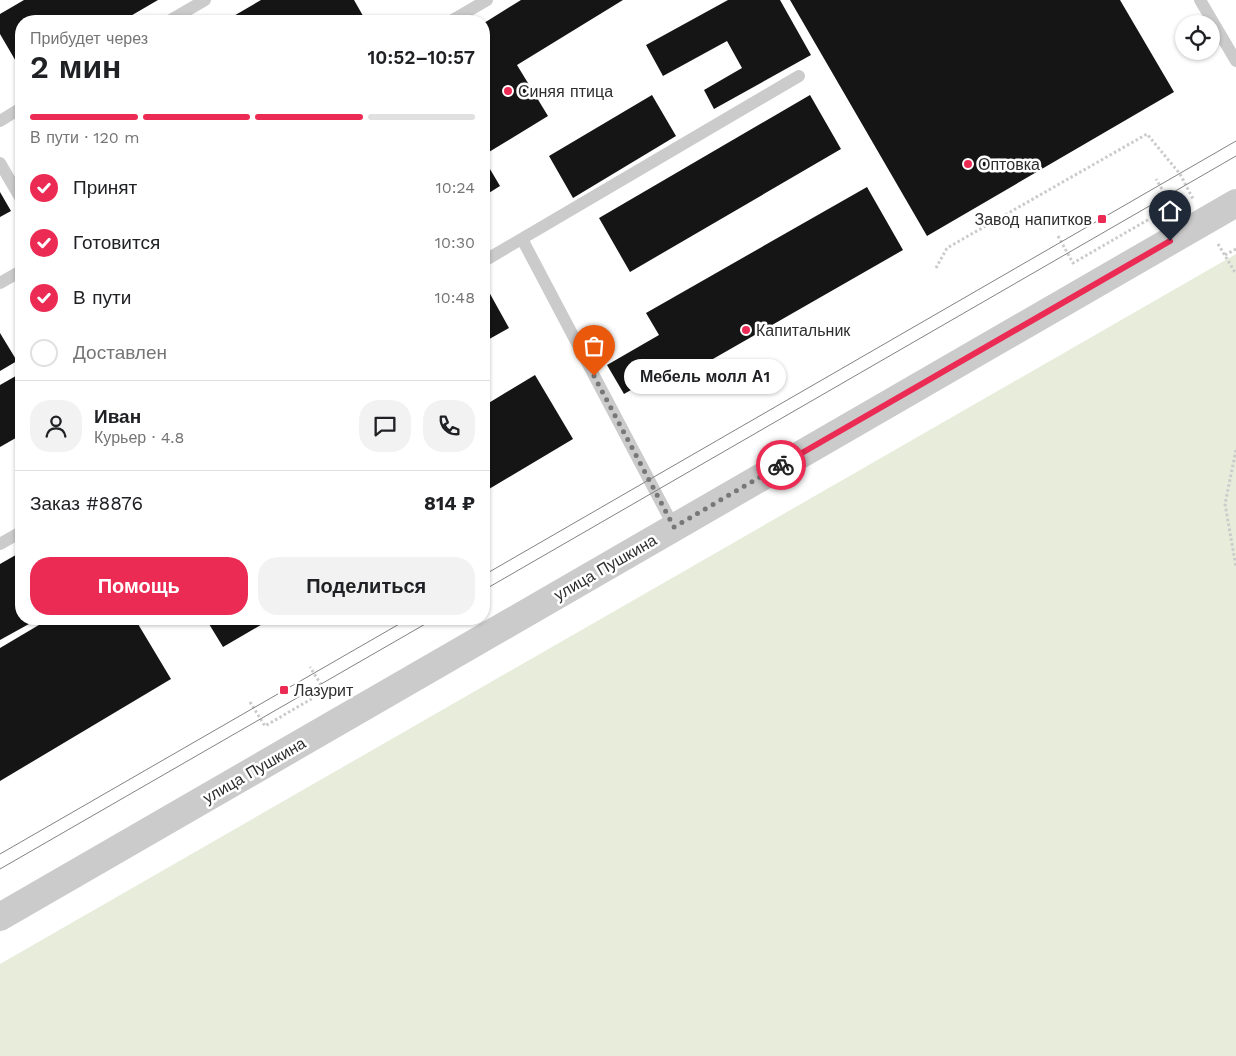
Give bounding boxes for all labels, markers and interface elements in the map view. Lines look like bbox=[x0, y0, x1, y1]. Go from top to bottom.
map controls bbox=[1175, 15, 1220, 60]
button: locate bbox=[1175, 15, 1220, 60]
text: Прибудет через bbox=[30, 29, 148, 48]
text: 10:52–10:57 bbox=[367, 46, 475, 69]
text: 2 мин bbox=[30, 48, 121, 86]
place label: Синяя птица bbox=[518, 82, 613, 101]
marker: Синяя птица bbox=[502, 85, 514, 97]
text: В пути · 120 m bbox=[30, 128, 140, 147]
place label: Оптовка bbox=[978, 155, 1040, 174]
marker: Оптовка bbox=[962, 158, 974, 170]
icon: check bbox=[30, 174, 58, 202]
text: Принят bbox=[73, 176, 137, 199]
text: 10:24 bbox=[435, 178, 475, 197]
pin bbox=[1149, 190, 1191, 241]
icon: home bbox=[1156, 197, 1184, 225]
place label: Завод напитков bbox=[975, 210, 1092, 229]
marker: Завод напитков bbox=[1096, 213, 1108, 225]
icon: check bbox=[30, 229, 58, 257]
text: Готовится bbox=[73, 231, 160, 254]
text: 10:30 bbox=[435, 233, 475, 252]
icon: check bbox=[30, 284, 58, 312]
text: В пути bbox=[73, 286, 131, 309]
text: 10:48 bbox=[434, 288, 475, 307]
place label: Капитальник bbox=[756, 321, 851, 340]
marker: Капитальник bbox=[740, 324, 752, 336]
pin bbox=[573, 325, 615, 376]
icon: bag bbox=[580, 332, 608, 360]
text: Доставлен bbox=[73, 341, 167, 364]
callout: Мебель молл А1 bbox=[624, 358, 786, 394]
text: Мебель молл А1 bbox=[640, 367, 770, 386]
button: person bbox=[30, 400, 82, 452]
button: chat bbox=[359, 400, 411, 452]
button: phone bbox=[423, 400, 475, 452]
text: Иван bbox=[94, 405, 141, 428]
text: Курьер · 4.8 bbox=[94, 428, 184, 447]
courier bbox=[756, 440, 806, 490]
icon: bike bbox=[767, 451, 795, 479]
text: Заказ #8876 bbox=[30, 492, 143, 515]
text: 814 ₽ bbox=[424, 492, 475, 515]
street label: улица Пушкина bbox=[551, 530, 660, 605]
button: Помощь bbox=[30, 557, 248, 615]
button: Поделиться bbox=[258, 557, 475, 615]
place label: Лазурит bbox=[294, 681, 354, 700]
marker: Лазурит bbox=[278, 684, 290, 696]
street label: улица Пушкина bbox=[200, 733, 309, 808]

